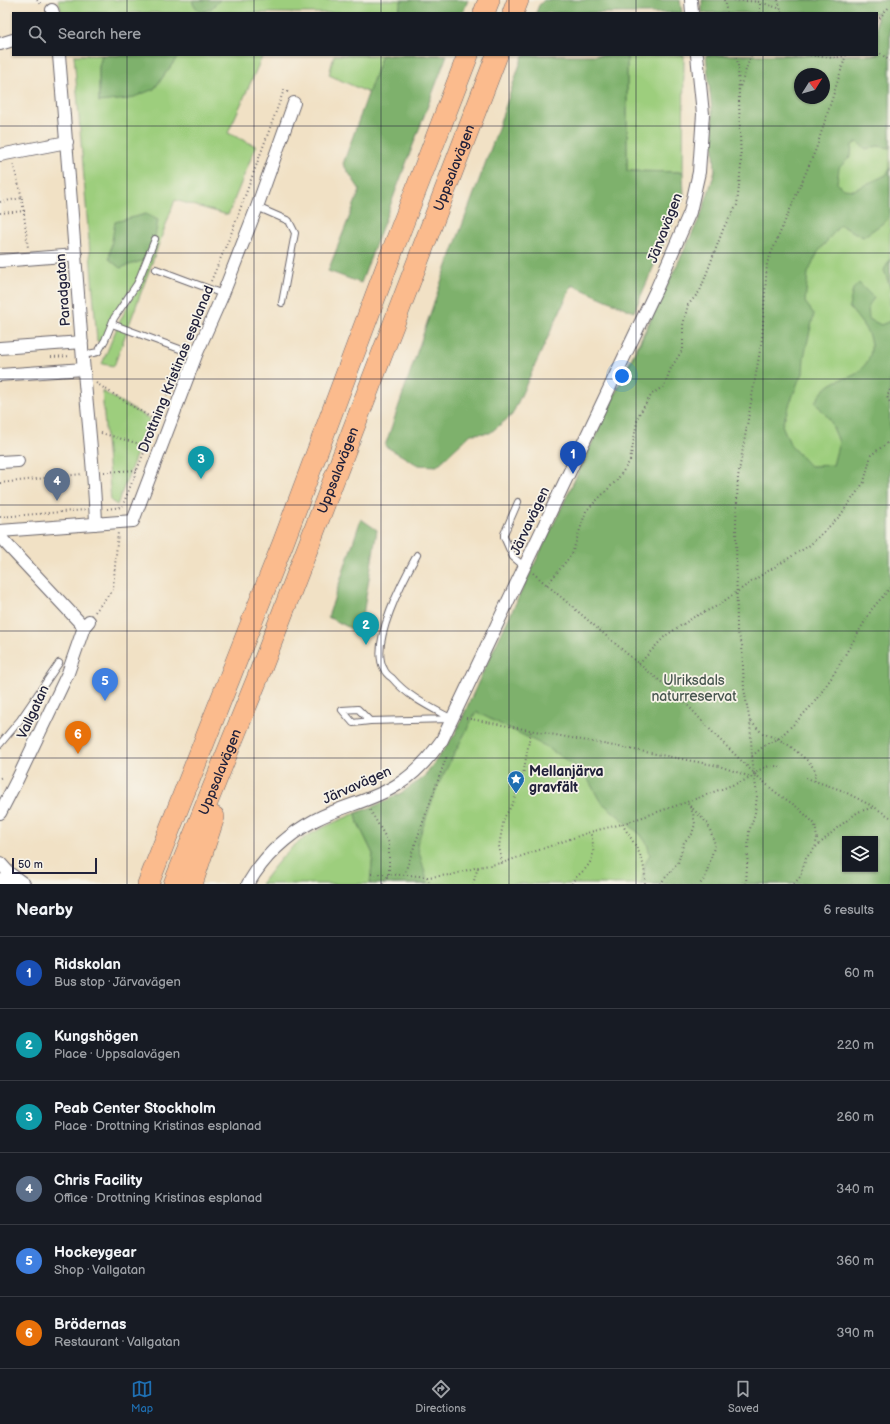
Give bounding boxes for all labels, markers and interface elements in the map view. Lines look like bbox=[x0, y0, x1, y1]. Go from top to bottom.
search box bbox=[12, 12, 878, 56]
icon: search bbox=[26, 23, 48, 45]
text: Search here bbox=[58, 25, 141, 44]
north arrow bbox=[794, 68, 830, 104]
street label: Uppsalavägen bbox=[429, 122, 478, 213]
street label: Järvavägen bbox=[644, 191, 686, 265]
street label: Paradgatan bbox=[52, 253, 74, 327]
street label: Drottning Kristinas esplanad bbox=[135, 283, 217, 455]
your location bbox=[612, 366, 632, 386]
street label: Uppsalavägen bbox=[313, 424, 362, 516]
pin: 1 bbox=[560, 441, 586, 474]
pin: 3 bbox=[188, 446, 214, 479]
pin: 4 bbox=[44, 468, 70, 501]
street label: Järvavägen bbox=[507, 484, 553, 558]
pin: 2 bbox=[353, 612, 379, 645]
pin: 5 bbox=[92, 668, 118, 701]
park label: Ulriksdals naturreservat bbox=[651, 672, 737, 705]
street label: Vallgatan bbox=[13, 682, 53, 742]
pin: 6 bbox=[65, 721, 91, 754]
street label: Uppsalavägen bbox=[194, 726, 245, 817]
street label: Järvavägen bbox=[320, 762, 394, 808]
place label: Mellanjärva gravfält bbox=[529, 763, 604, 796]
place icon: Mellanjärva gravfält bbox=[506, 769, 526, 794]
map controls bbox=[842, 836, 878, 872]
button: layers bbox=[842, 836, 878, 872]
scale bar bbox=[12, 856, 97, 875]
text: 50 m bbox=[18, 858, 43, 871]
text: Nearby bbox=[16, 900, 73, 920]
text: 6 results bbox=[824, 902, 874, 918]
text: Ridskolan bbox=[54, 955, 121, 974]
text: 1 bbox=[26, 965, 32, 981]
text: 60 m bbox=[844, 965, 874, 981]
text: Bus stop · Järvavägen bbox=[54, 974, 181, 990]
text: Kungshögen bbox=[54, 1027, 138, 1046]
text: 2 bbox=[25, 1037, 33, 1053]
text: 220 m bbox=[837, 1037, 874, 1053]
text: Place · Uppsalavägen bbox=[54, 1046, 180, 1062]
text: Peab Center Stockholm bbox=[54, 1099, 216, 1118]
text: 3 bbox=[25, 1109, 33, 1125]
text: 260 m bbox=[836, 1109, 874, 1125]
text: Place · Drottning Kristinas esplanad bbox=[54, 1118, 262, 1134]
text: Chris Facility bbox=[54, 1171, 142, 1190]
text: 4 bbox=[25, 1181, 33, 1197]
text: 340 m bbox=[836, 1181, 874, 1197]
text: Office · Drottning Kristinas esplanad bbox=[54, 1190, 262, 1206]
text: Hockeygear bbox=[54, 1243, 136, 1262]
text: 5 bbox=[25, 1253, 33, 1269]
text: 360 m bbox=[836, 1253, 874, 1269]
text: Shop · Vallgatan bbox=[54, 1262, 145, 1278]
text: Brödernas bbox=[54, 1315, 126, 1334]
text: 6 bbox=[25, 1325, 33, 1341]
text: 390 m bbox=[837, 1325, 874, 1341]
text: Restaurant · Vallgatan bbox=[54, 1334, 180, 1350]
tab: Map bbox=[131, 1378, 153, 1415]
tab: Directions bbox=[415, 1378, 466, 1415]
tab: Saved bbox=[728, 1378, 759, 1415]

